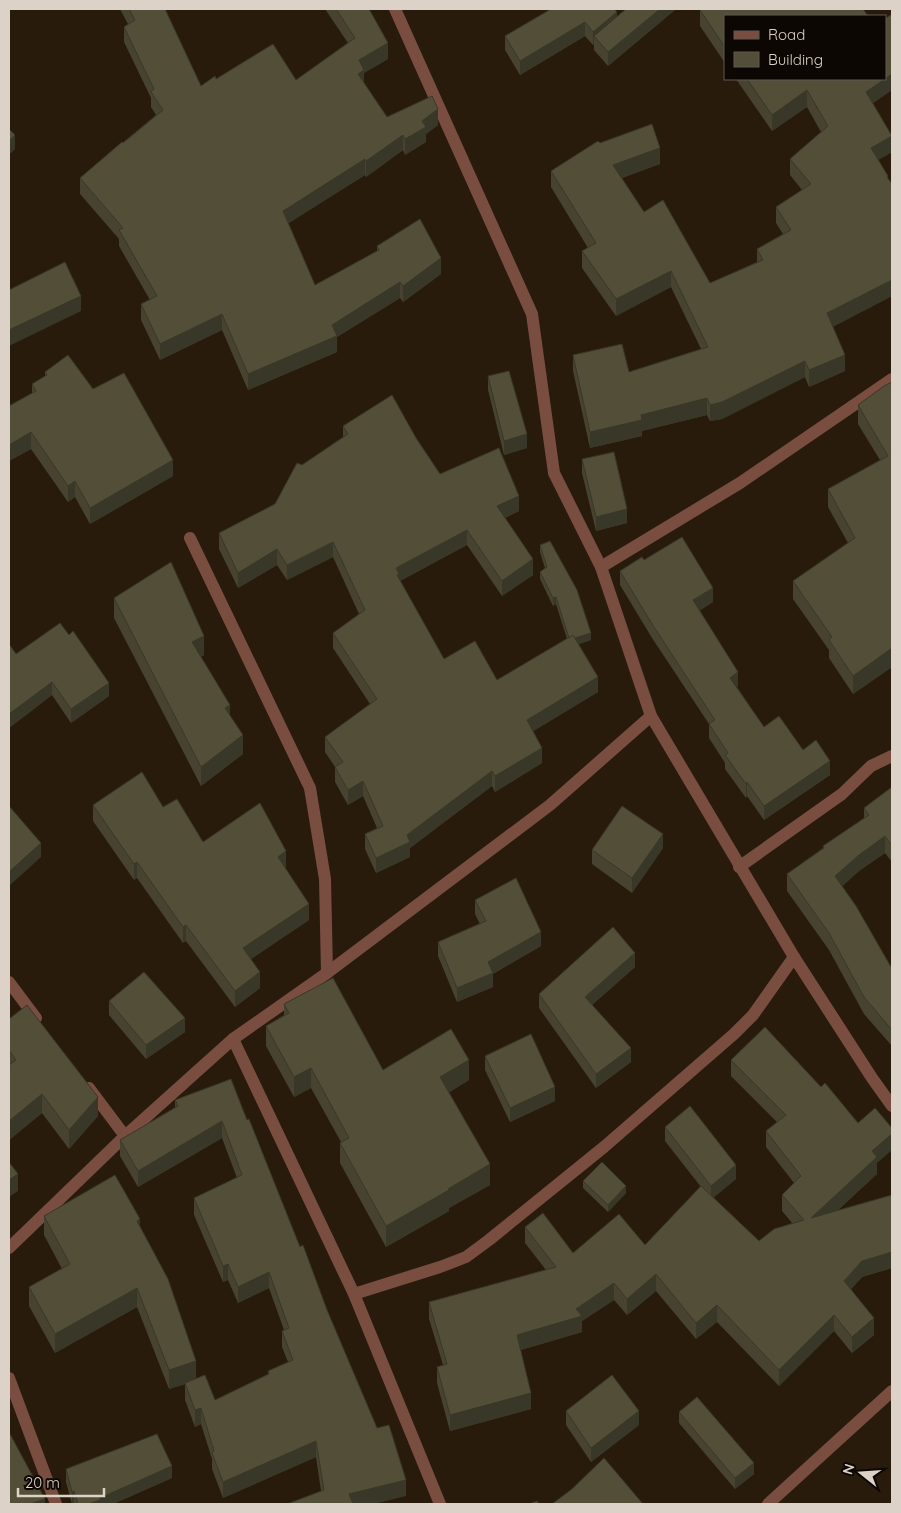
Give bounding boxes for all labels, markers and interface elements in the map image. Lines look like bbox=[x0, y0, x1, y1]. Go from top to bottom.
legend bbox=[724, 15, 886, 80]
text: Road bbox=[768, 25, 805, 44]
text: Building bbox=[768, 50, 823, 69]
north arrow bbox=[836, 1448, 886, 1498]
text: N bbox=[838, 1462, 859, 1477]
scale bar bbox=[18, 1466, 104, 1498]
text: 20 m bbox=[25, 1473, 60, 1492]

